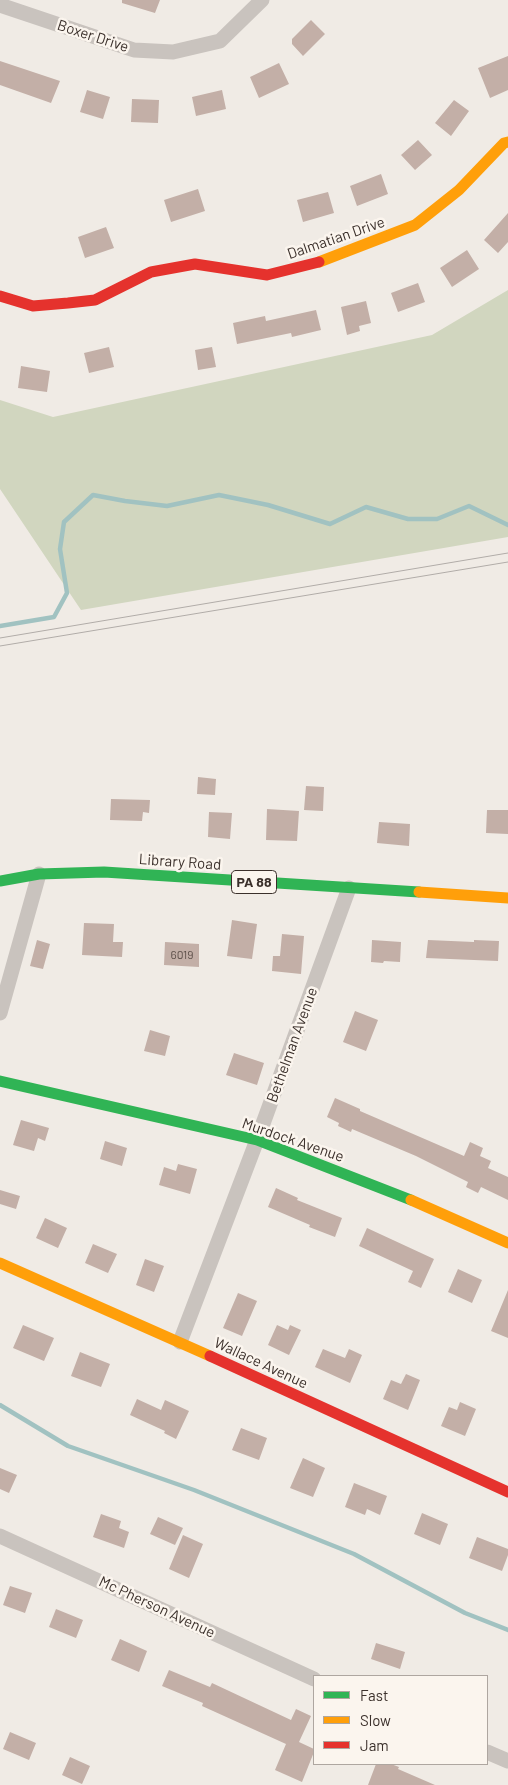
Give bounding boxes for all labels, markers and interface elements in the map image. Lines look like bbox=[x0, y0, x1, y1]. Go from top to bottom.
street label: Boxer Drive bbox=[55, 16, 131, 56]
street label: Dalmatian Drive bbox=[285, 213, 387, 263]
street label: Library Road bbox=[138, 850, 222, 874]
road number: PA 88 bbox=[232, 870, 276, 894]
house number: 6019 bbox=[170, 948, 194, 962]
street label: Bethelman Avenue bbox=[263, 985, 321, 1105]
street label: Murdock Avenue bbox=[240, 1114, 346, 1166]
street label: Wallace Avenue bbox=[211, 1333, 311, 1393]
street label: Mc Pherson Avenue bbox=[96, 1572, 218, 1642]
legend bbox=[313, 1675, 488, 1765]
text: Fast bbox=[360, 1686, 388, 1704]
text: Slow bbox=[360, 1711, 391, 1729]
text: Jam bbox=[360, 1736, 389, 1754]

